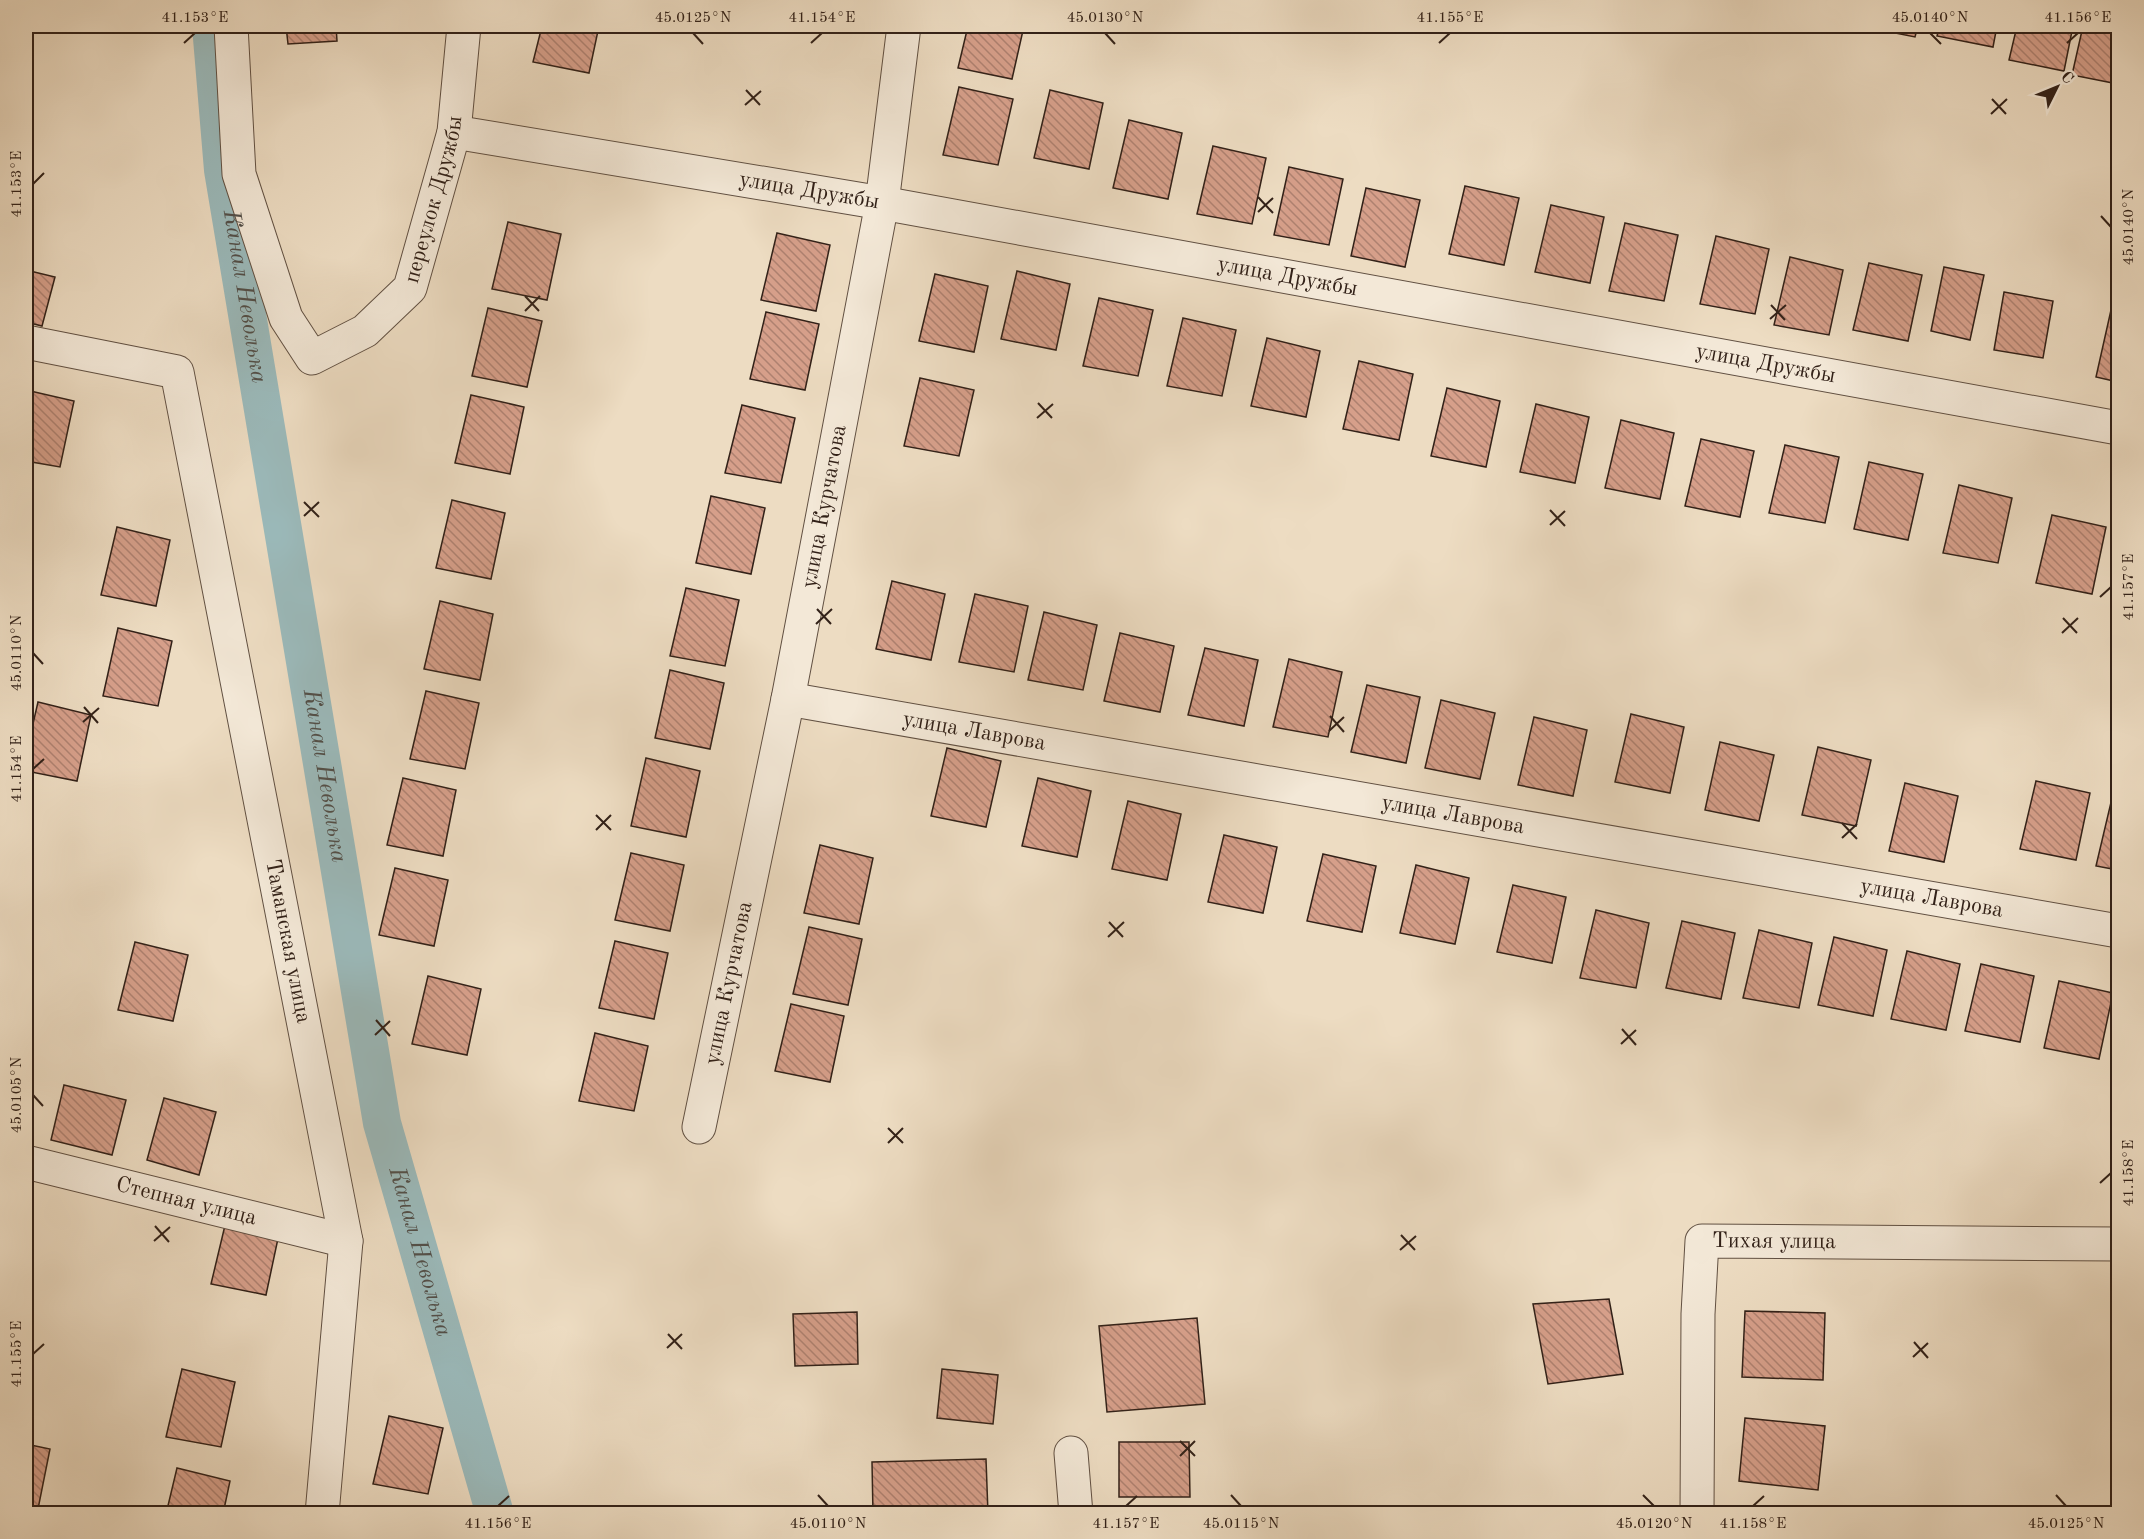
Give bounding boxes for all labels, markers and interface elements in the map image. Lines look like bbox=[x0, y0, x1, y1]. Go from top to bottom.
text: 41.153°E bbox=[162, 11, 228, 26]
text: 45.0125°N bbox=[655, 11, 732, 26]
text: 41.154°E bbox=[789, 11, 855, 26]
text: 45.0130°N bbox=[1067, 11, 1144, 26]
text: 41.155°E bbox=[1417, 11, 1483, 26]
text: 45.0140°N bbox=[1892, 11, 1969, 26]
text: 41.156°E bbox=[2045, 11, 2111, 26]
north arrow bbox=[2027, 57, 2087, 117]
text: С bbox=[2057, 69, 2076, 87]
street label: переулок Дружбы bbox=[401, 115, 466, 286]
text: 41.153°E bbox=[10, 151, 25, 217]
street label: улица Дружбы bbox=[737, 168, 881, 213]
text: 45.0140°N bbox=[2122, 188, 2137, 265]
water label: Канал Неволька bbox=[218, 207, 270, 385]
street label: улица Дружбы bbox=[1216, 253, 1359, 300]
street label: улица Дружбы bbox=[1694, 340, 1837, 387]
street label: улица Курчатова bbox=[798, 423, 851, 590]
text: 41.157°E bbox=[2122, 554, 2137, 620]
text: 45.0110°N bbox=[10, 614, 25, 691]
water label: Канал Неволька bbox=[298, 687, 350, 865]
street label: улица Лаврова bbox=[901, 708, 1048, 755]
text: 41.154°E bbox=[10, 736, 25, 802]
street label: улица Лаврова bbox=[1380, 792, 1526, 838]
street label: Таманская улица bbox=[261, 858, 314, 1025]
street label: улица Лаврова bbox=[1859, 875, 2005, 922]
street label: улица Курчатова bbox=[701, 899, 757, 1067]
text: 45.0105°N bbox=[10, 1056, 25, 1133]
text: 41.158°E bbox=[2122, 1140, 2137, 1206]
water label: Канал Неволька bbox=[383, 1163, 455, 1340]
street label: Степная улица bbox=[114, 1174, 259, 1230]
street label: Тихая улица bbox=[1712, 1230, 1836, 1253]
text: 41.155°E bbox=[10, 1321, 25, 1387]
text: 41.156°E bbox=[465, 1517, 531, 1532]
text: 45.0110°N bbox=[790, 1517, 867, 1532]
text: 41.157°E bbox=[1093, 1517, 1159, 1532]
text: 45.0115°N bbox=[1203, 1517, 1280, 1532]
text: 45.0120°N bbox=[1616, 1517, 1693, 1532]
text: 41.158°E bbox=[1720, 1517, 1786, 1532]
text: 45.0125°N bbox=[2028, 1517, 2105, 1532]

